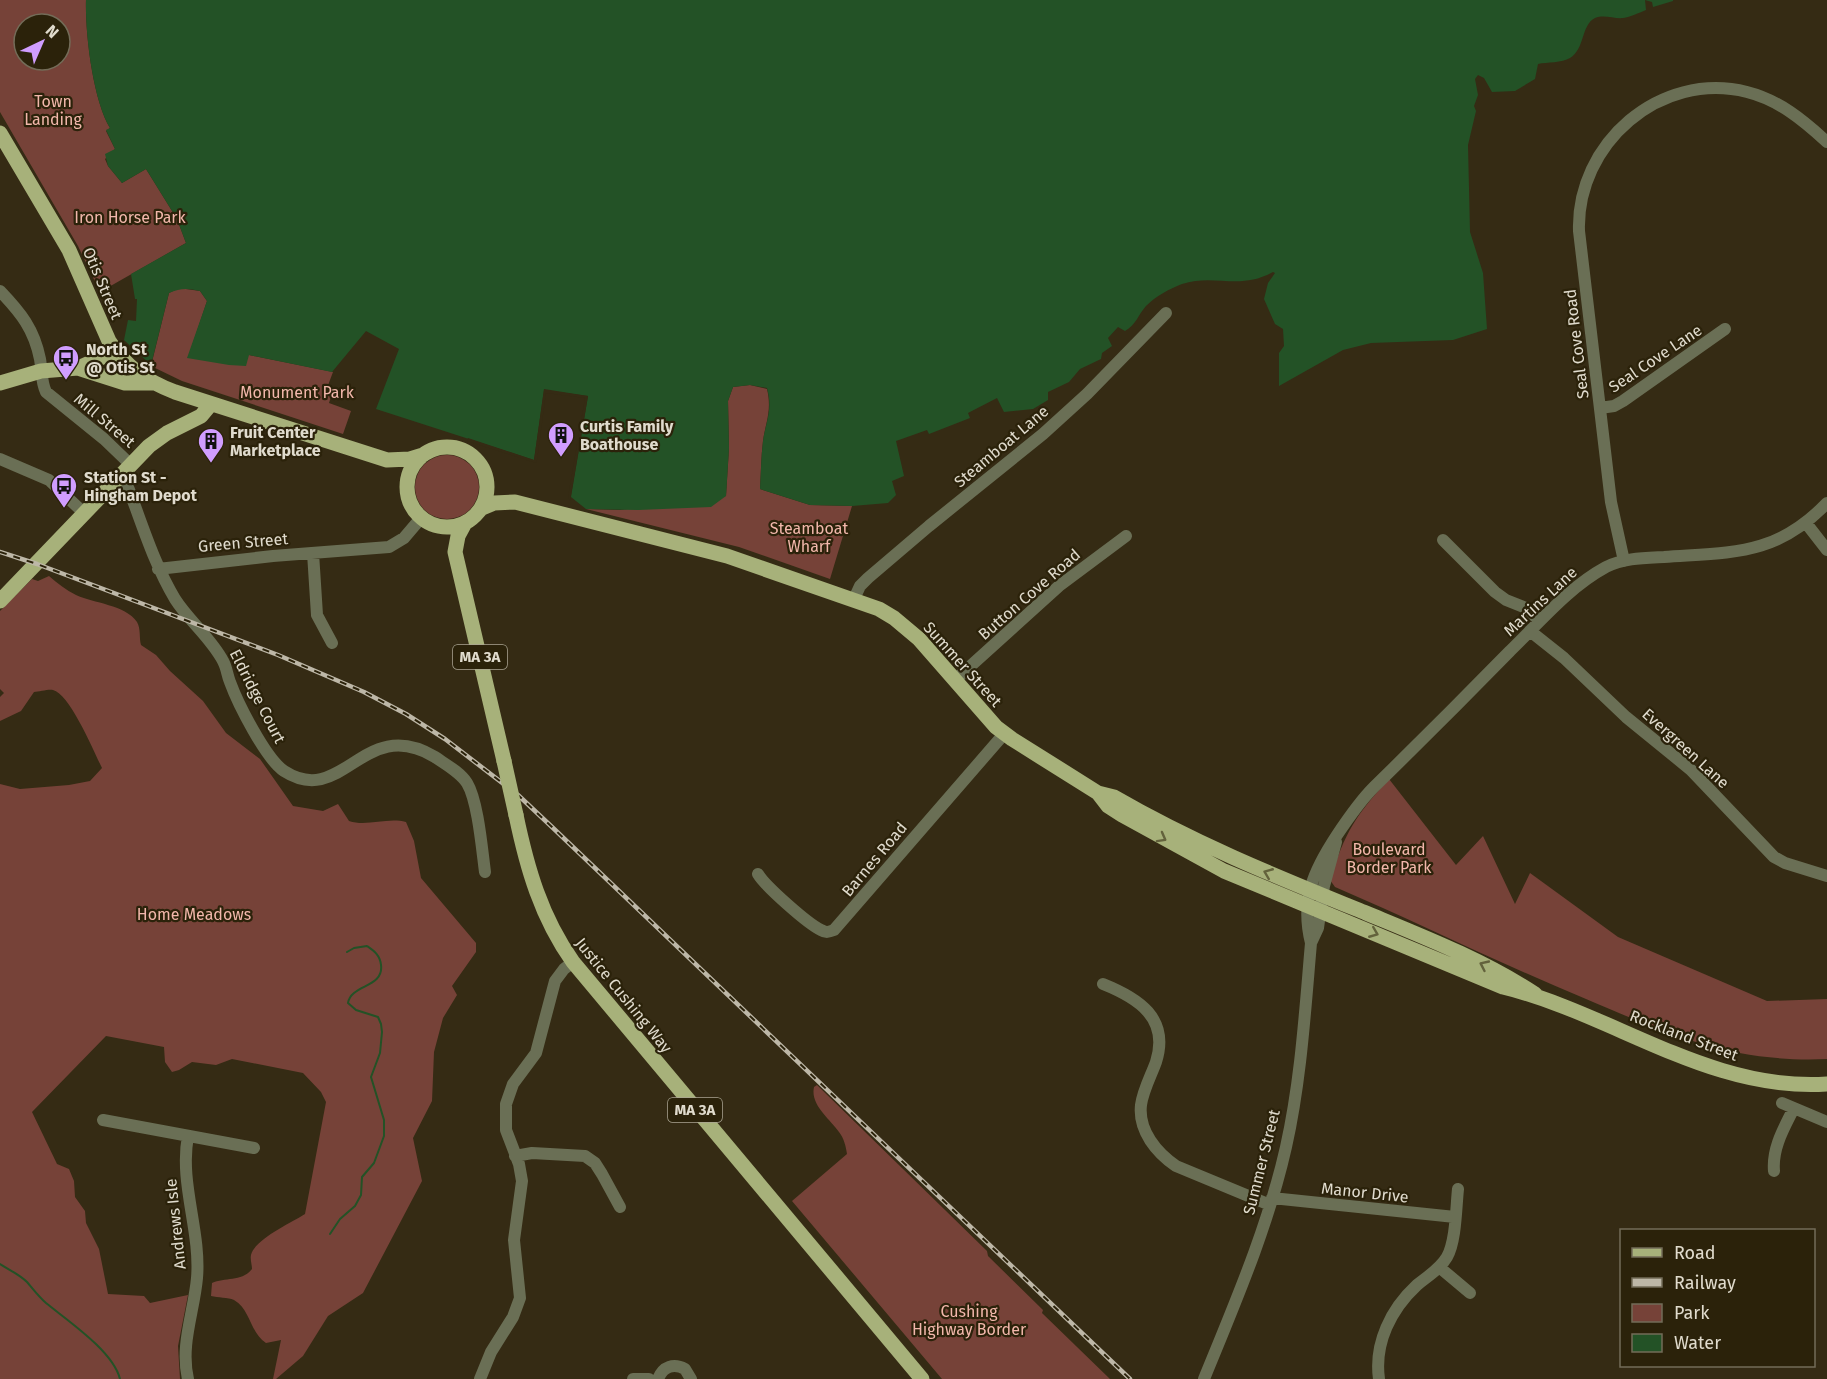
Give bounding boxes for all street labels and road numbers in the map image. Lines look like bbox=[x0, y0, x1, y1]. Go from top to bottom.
street label: Otis Street bbox=[79, 244, 126, 322]
street label: Seal Cove Road bbox=[1560, 288, 1593, 400]
street label: Seal Cove Lane bbox=[1605, 320, 1705, 397]
street label: Mill Street bbox=[70, 389, 139, 452]
street label: Steamboat Lane bbox=[950, 401, 1052, 491]
street label: Green Street bbox=[197, 529, 289, 556]
street label: Button Cove Road bbox=[974, 545, 1084, 644]
street label: Martins Lane bbox=[1500, 563, 1581, 640]
street label: Summer Street bbox=[919, 618, 1006, 711]
road number: MA 3A bbox=[453, 645, 507, 669]
street label: Eldridge Court bbox=[226, 646, 290, 747]
street label: Evergreen Lane bbox=[1638, 704, 1733, 792]
street label: Barnes Road bbox=[838, 818, 911, 900]
street label: Justice Cushing Way bbox=[571, 934, 676, 1057]
street label: Rockland Street bbox=[1627, 1006, 1741, 1065]
road number: MA 3A bbox=[668, 1098, 722, 1122]
street label: Summer Street bbox=[1239, 1107, 1284, 1217]
street label: Andrews Isle bbox=[161, 1178, 190, 1270]
street label: Manor Drive bbox=[1320, 1178, 1410, 1207]

